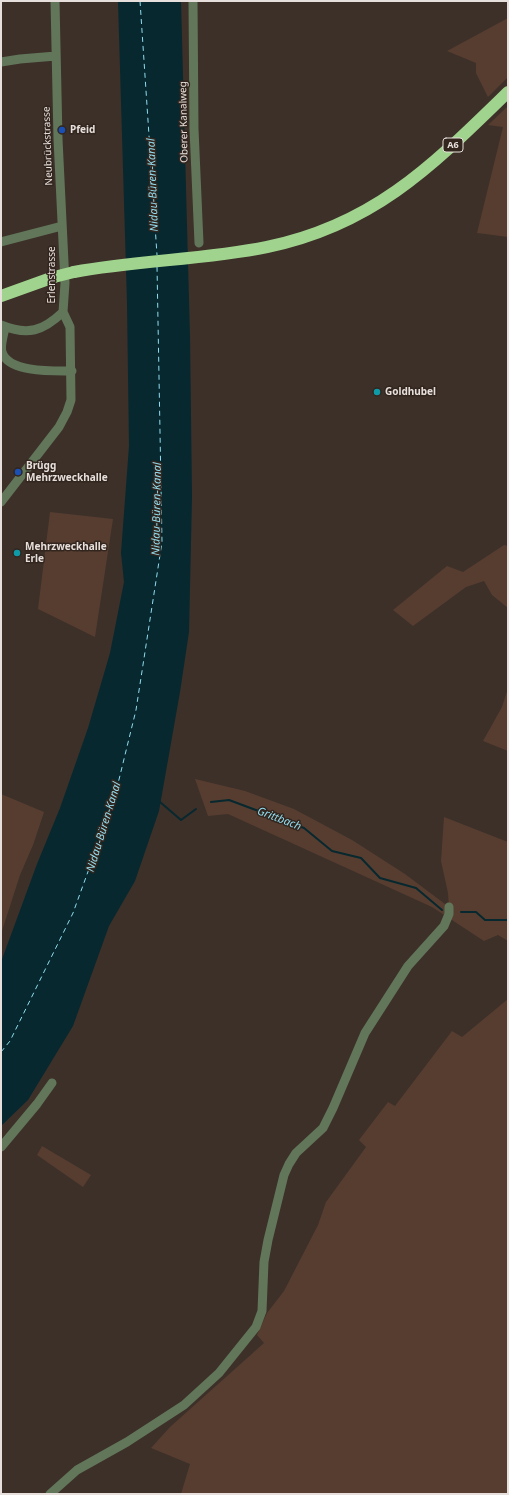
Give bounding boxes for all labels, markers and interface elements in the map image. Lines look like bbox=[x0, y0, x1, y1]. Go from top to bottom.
street label: Oberer Kanalweg bbox=[177, 81, 191, 163]
street label: Neubrückstrasse bbox=[41, 106, 55, 186]
place label: Pfeid bbox=[70, 124, 95, 136]
marker: Pfeid bbox=[57, 125, 67, 135]
water label: Nidau-Büren-Kanal bbox=[145, 138, 161, 232]
road number: A6 bbox=[443, 138, 463, 152]
street label: Erlenstrasse bbox=[46, 246, 58, 304]
place label: Goldhubel bbox=[385, 386, 436, 398]
marker: Goldhubel bbox=[372, 387, 382, 397]
place label: Brügg Mehrzweckhalle bbox=[26, 460, 108, 484]
water label: Nidau-Büren-Kanal bbox=[150, 462, 164, 556]
marker: Brügg Mehrzweckhalle bbox=[13, 467, 23, 477]
place label: Mehrzweckhalle Erle bbox=[25, 541, 107, 564]
marker: Mehrzweckhalle Erle bbox=[12, 548, 22, 558]
water label: Nidau-Büren-Kanal bbox=[84, 780, 124, 874]
water label: Grittbach bbox=[255, 805, 303, 833]

